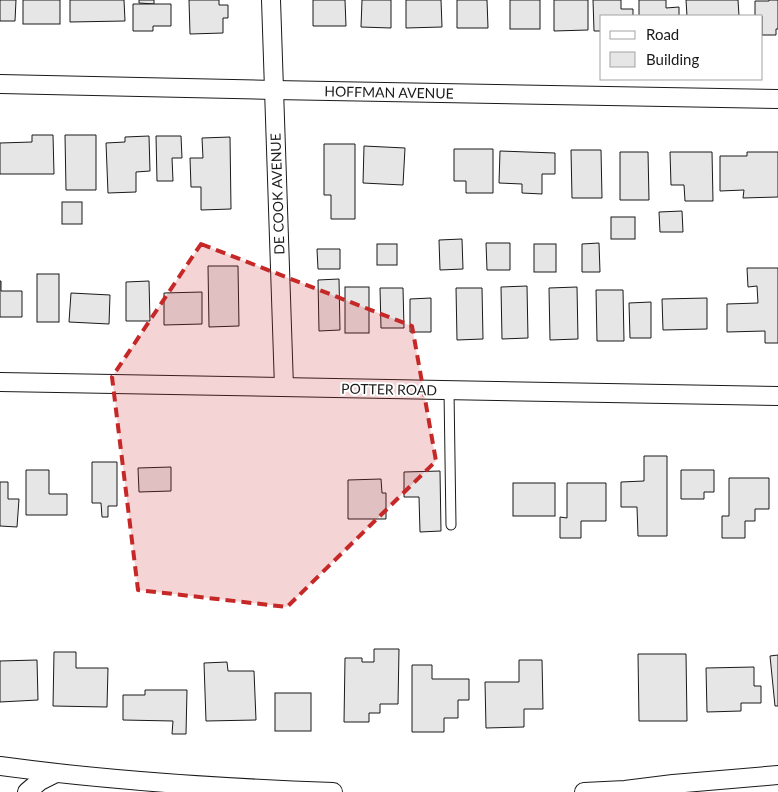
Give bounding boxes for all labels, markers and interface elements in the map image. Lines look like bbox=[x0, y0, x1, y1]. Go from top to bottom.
legend bbox=[600, 15, 763, 80]
text: Road bbox=[646, 25, 679, 43]
text: Building bbox=[646, 50, 699, 68]
street label: HOFFMAN AVENUE bbox=[324, 82, 454, 102]
street label: DE COOK AVENUE bbox=[266, 133, 288, 255]
street label: POTTER ROAD bbox=[341, 380, 437, 398]

